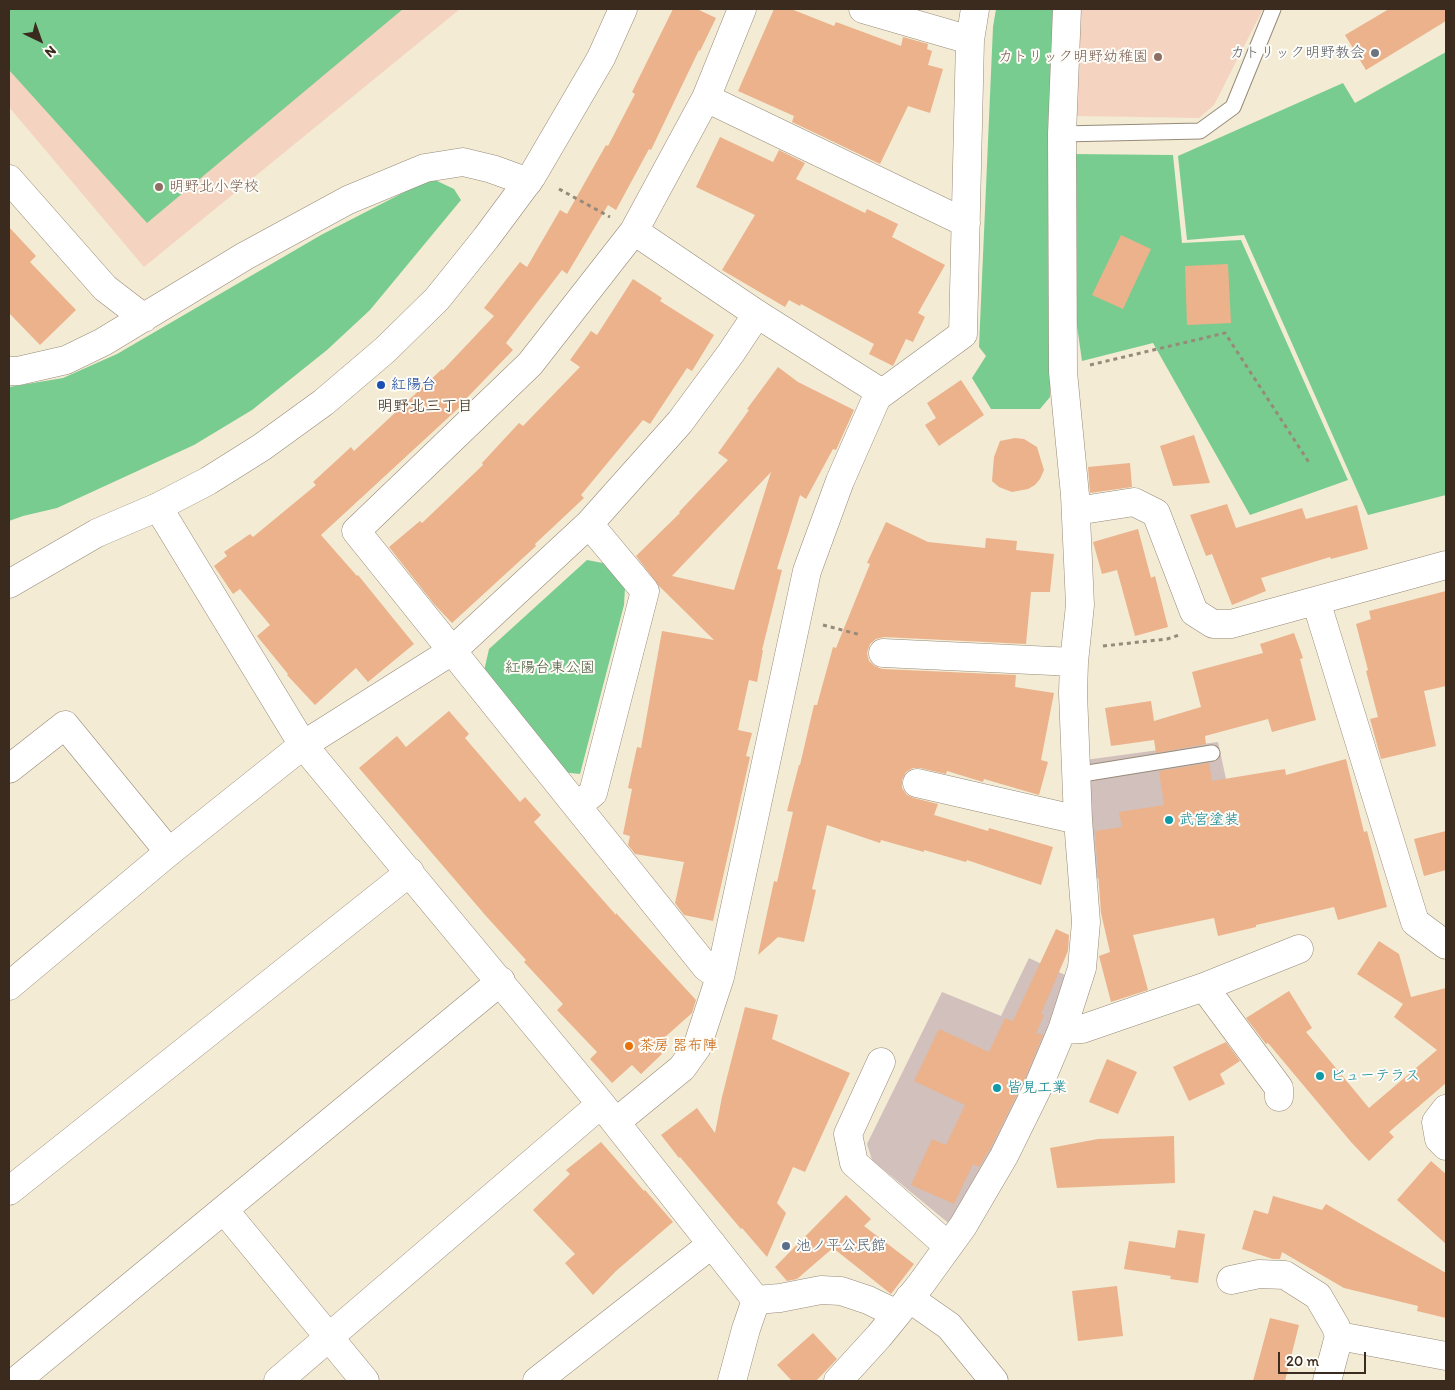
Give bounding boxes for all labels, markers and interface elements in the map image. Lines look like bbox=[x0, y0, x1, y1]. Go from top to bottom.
north arrow bbox=[15, 15, 65, 65]
text: N bbox=[41, 42, 60, 61]
place label: カトリック明野教会 bbox=[1230, 44, 1365, 62]
marker: カトリック明野教会 bbox=[1369, 47, 1381, 59]
place label: カトリック明野幼稚園 bbox=[998, 48, 1148, 66]
marker: カトリック明野幼稚園 bbox=[1152, 51, 1164, 63]
place label: 明野北小学校 bbox=[169, 178, 259, 196]
marker: 明野北小学校 bbox=[153, 181, 165, 193]
place label: 紅陽台 bbox=[391, 376, 436, 394]
marker: 紅陽台 bbox=[375, 379, 387, 391]
district label: 明野北三丁目 bbox=[377, 397, 473, 417]
park label: 紅陽台東公園 bbox=[505, 659, 595, 677]
place label: 武宮塗装 bbox=[1179, 811, 1239, 829]
marker: 武宮塗装 bbox=[1163, 814, 1175, 826]
place label: 茶房 器布陣 bbox=[639, 1037, 717, 1055]
marker: 茶房 器布陣 bbox=[623, 1040, 635, 1052]
place label: ビューテラス bbox=[1330, 1067, 1420, 1085]
marker: ビューテラス bbox=[1314, 1070, 1326, 1082]
place label: 皆見工業 bbox=[1007, 1079, 1067, 1097]
marker: 皆見工業 bbox=[991, 1082, 1003, 1094]
place label: 池ノ平公民館 bbox=[796, 1237, 886, 1255]
marker: 池ノ平公民館 bbox=[780, 1240, 792, 1252]
scale bar bbox=[1280, 1342, 1368, 1374]
text: 20 m bbox=[1286, 1352, 1319, 1370]

